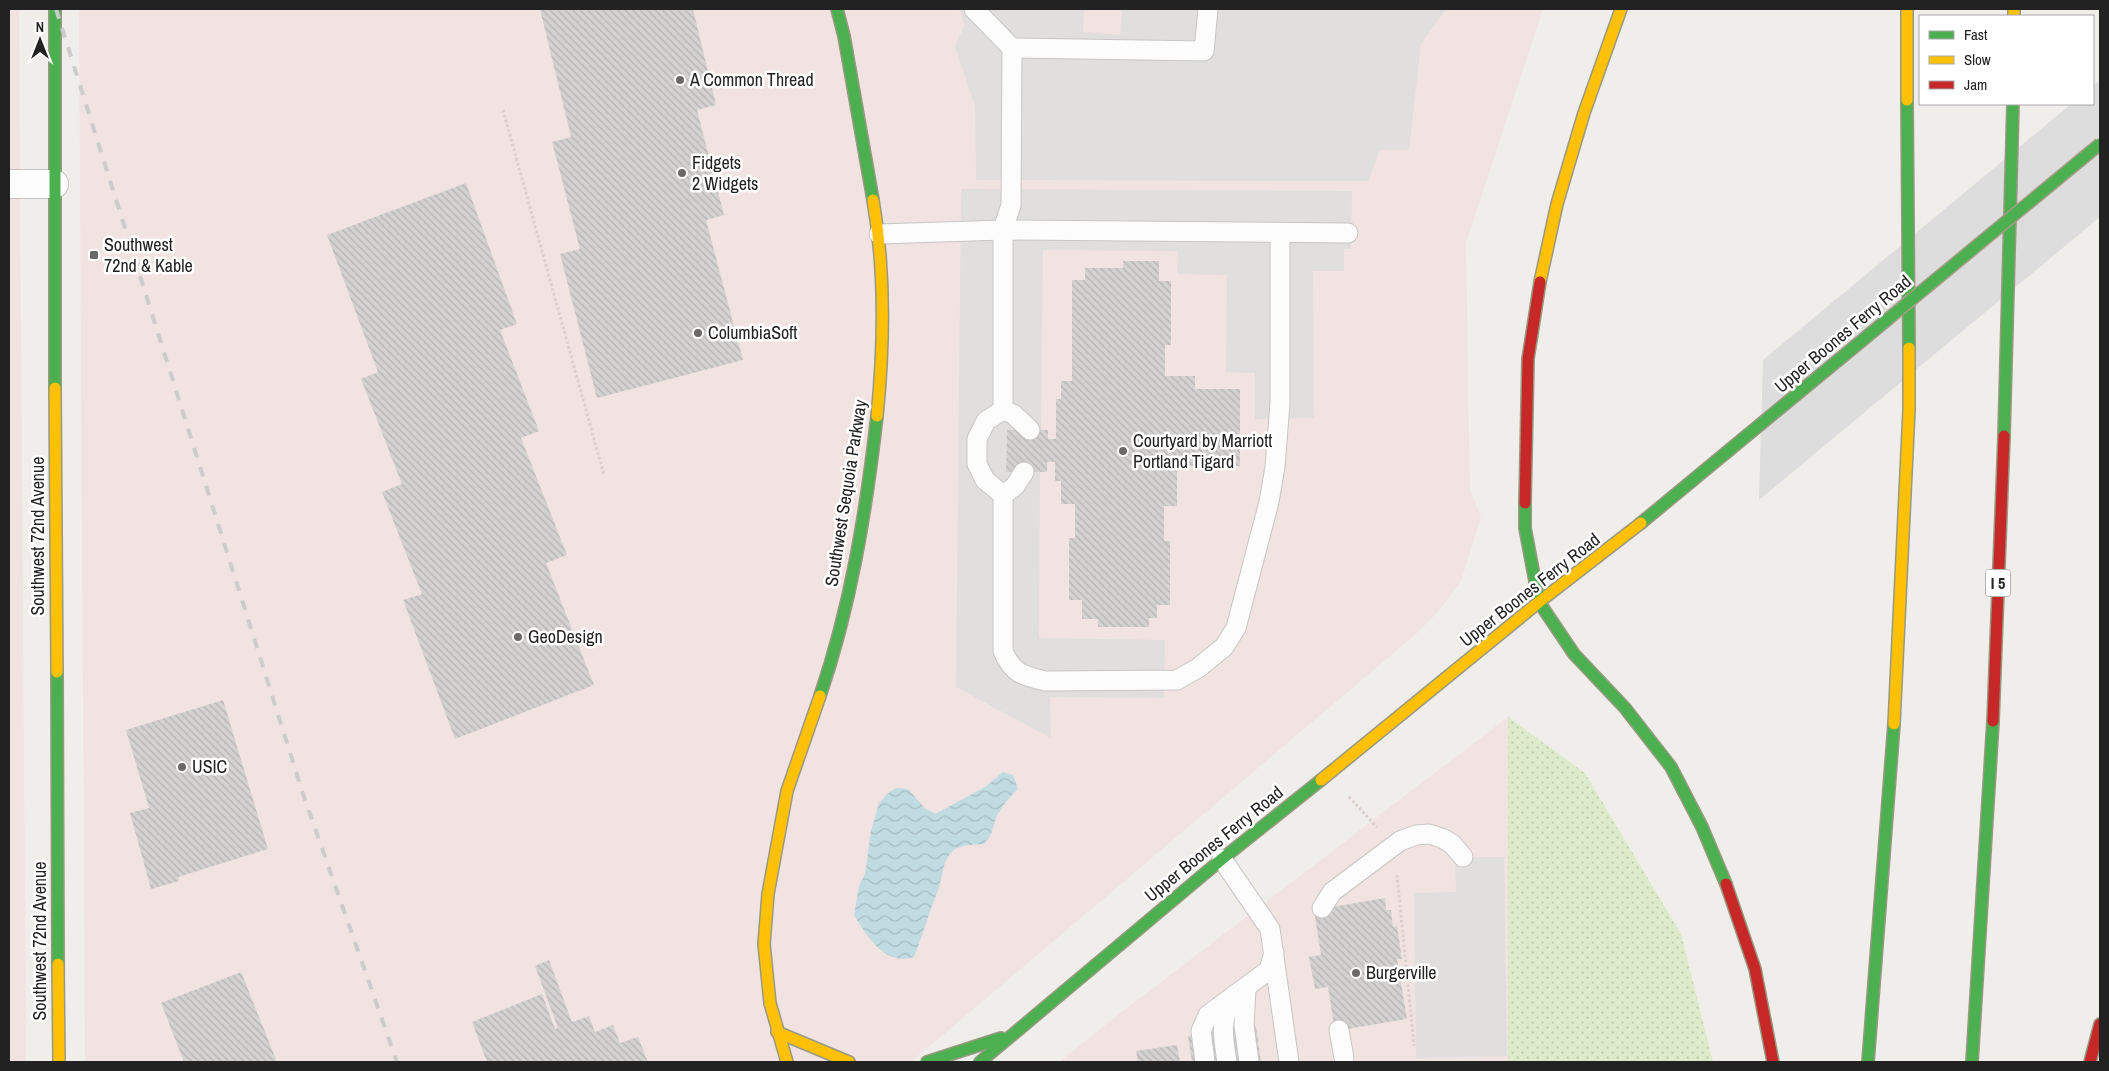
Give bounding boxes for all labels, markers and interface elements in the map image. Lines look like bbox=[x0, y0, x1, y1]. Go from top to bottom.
north arrow bbox=[15, 15, 65, 65]
legend bbox=[1919, 15, 2094, 105]
text: N bbox=[36, 18, 44, 36]
text: Fast bbox=[1964, 24, 1988, 45]
text: Slow bbox=[1964, 49, 1991, 70]
place label: A Common Thread bbox=[689, 67, 814, 92]
marker: A Common Thread bbox=[674, 74, 686, 86]
text: Jam bbox=[1964, 74, 1987, 95]
place label: Fidgets 2 Widgets bbox=[692, 150, 758, 196]
marker: Fidgets 2 Widgets bbox=[676, 167, 688, 179]
place label: Southwest 72nd & Kable bbox=[104, 232, 193, 278]
marker: Southwest 72nd & Kable bbox=[88, 249, 100, 261]
street label: Upper Boones Ferry Road bbox=[1769, 269, 1916, 398]
place label: ColumbiaSoft bbox=[708, 320, 797, 345]
marker: ColumbiaSoft bbox=[692, 327, 704, 339]
street label: Southwest Sequoia Parkway bbox=[818, 397, 873, 588]
place label: Courtyard by Marriott Portland Tigard bbox=[1133, 428, 1272, 474]
marker: Courtyard by Marriott Portland Tigard bbox=[1117, 445, 1129, 457]
street label: Southwest 72nd Avenue bbox=[25, 457, 50, 615]
street label: Upper Boones Ferry Road bbox=[1454, 527, 1605, 652]
road number: I 5 bbox=[1986, 570, 2010, 596]
place label: GeoDesign bbox=[528, 624, 603, 649]
marker: GeoDesign bbox=[512, 631, 524, 643]
place label: USIC bbox=[192, 754, 227, 779]
marker: USIC bbox=[176, 761, 188, 773]
street label: Upper Boones Ferry Road bbox=[1139, 780, 1288, 907]
street label: Southwest 72nd Avenue bbox=[27, 862, 52, 1020]
place label: Burgerville bbox=[1366, 960, 1437, 985]
marker: Burgerville bbox=[1350, 967, 1362, 979]

